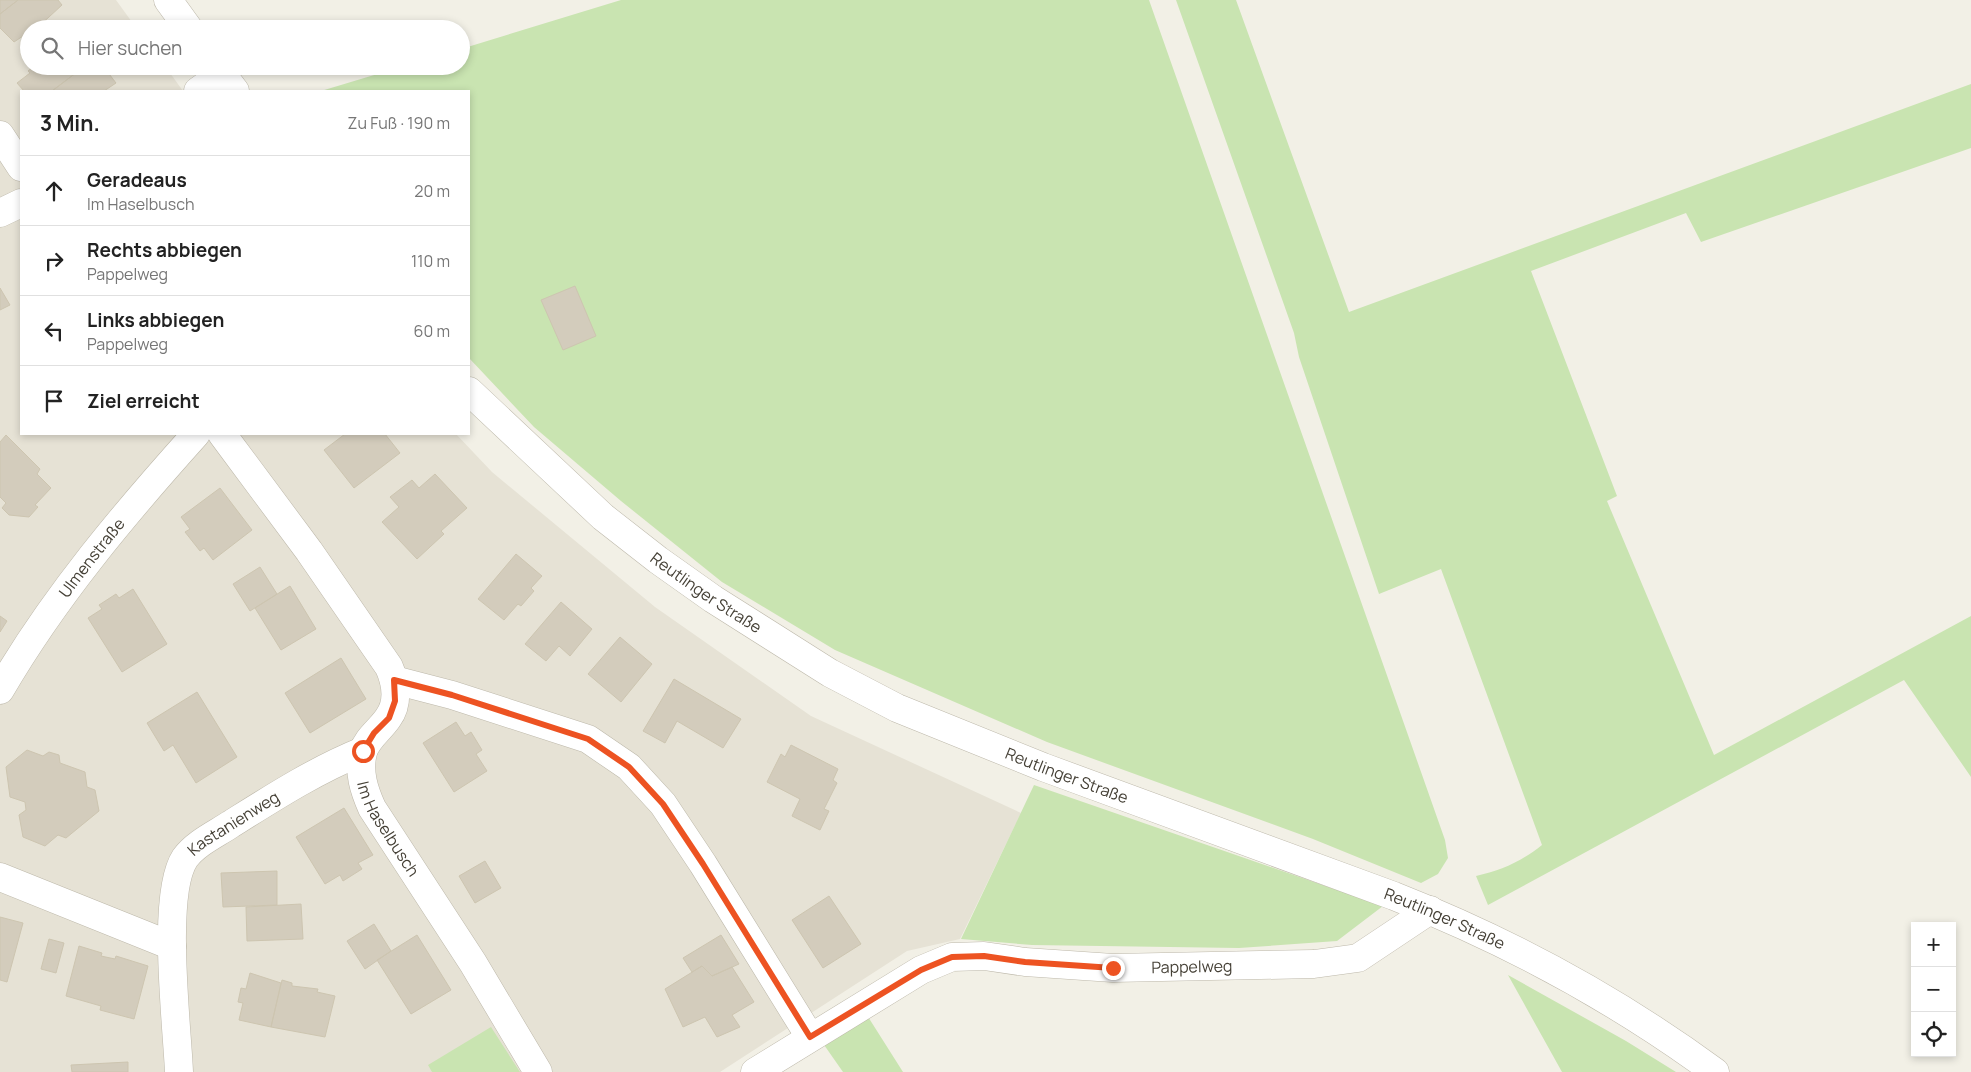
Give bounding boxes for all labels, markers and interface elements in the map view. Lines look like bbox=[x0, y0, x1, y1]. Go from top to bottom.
search box bbox=[20, 20, 470, 75]
icon: search bbox=[38, 34, 66, 62]
text: Hier suchen bbox=[78, 35, 182, 61]
text: 3 Min. bbox=[40, 109, 100, 137]
text: Zu Fuß · 190 m bbox=[348, 112, 450, 134]
text: Geradeaus bbox=[87, 167, 187, 193]
icon: ahead bbox=[40, 177, 68, 205]
text: 20 m bbox=[414, 180, 450, 202]
text: Im Haselbusch bbox=[87, 193, 195, 215]
text: Rechts abbiegen bbox=[87, 237, 242, 263]
icon: right bbox=[40, 247, 68, 275]
text: 110 m bbox=[411, 250, 450, 272]
text: Pappelweg bbox=[87, 263, 168, 285]
text: Links abbiegen bbox=[87, 307, 224, 333]
icon: left bbox=[40, 317, 68, 345]
text: 60 m bbox=[414, 320, 450, 342]
text: Pappelweg bbox=[87, 333, 168, 355]
icon: arrive bbox=[40, 387, 68, 415]
text: Ziel erreicht bbox=[87, 388, 200, 414]
street label: Ulmenstraße bbox=[53, 513, 130, 602]
street label: Reutlinger Straße bbox=[646, 547, 766, 638]
route start bbox=[352, 740, 375, 763]
street label: Reutlinger Straße bbox=[1002, 742, 1131, 808]
street label: Im Haselbusch bbox=[352, 779, 425, 881]
street label: Kastanienweg bbox=[182, 786, 283, 860]
street label: Reutlinger Straße bbox=[1381, 882, 1509, 954]
map controls bbox=[1911, 922, 1956, 1057]
button: + bbox=[1911, 922, 1956, 967]
street label: Pappelweg bbox=[1151, 955, 1233, 978]
route end bbox=[1102, 957, 1125, 980]
button: − bbox=[1911, 967, 1956, 1012]
button: locate bbox=[1911, 1012, 1956, 1057]

